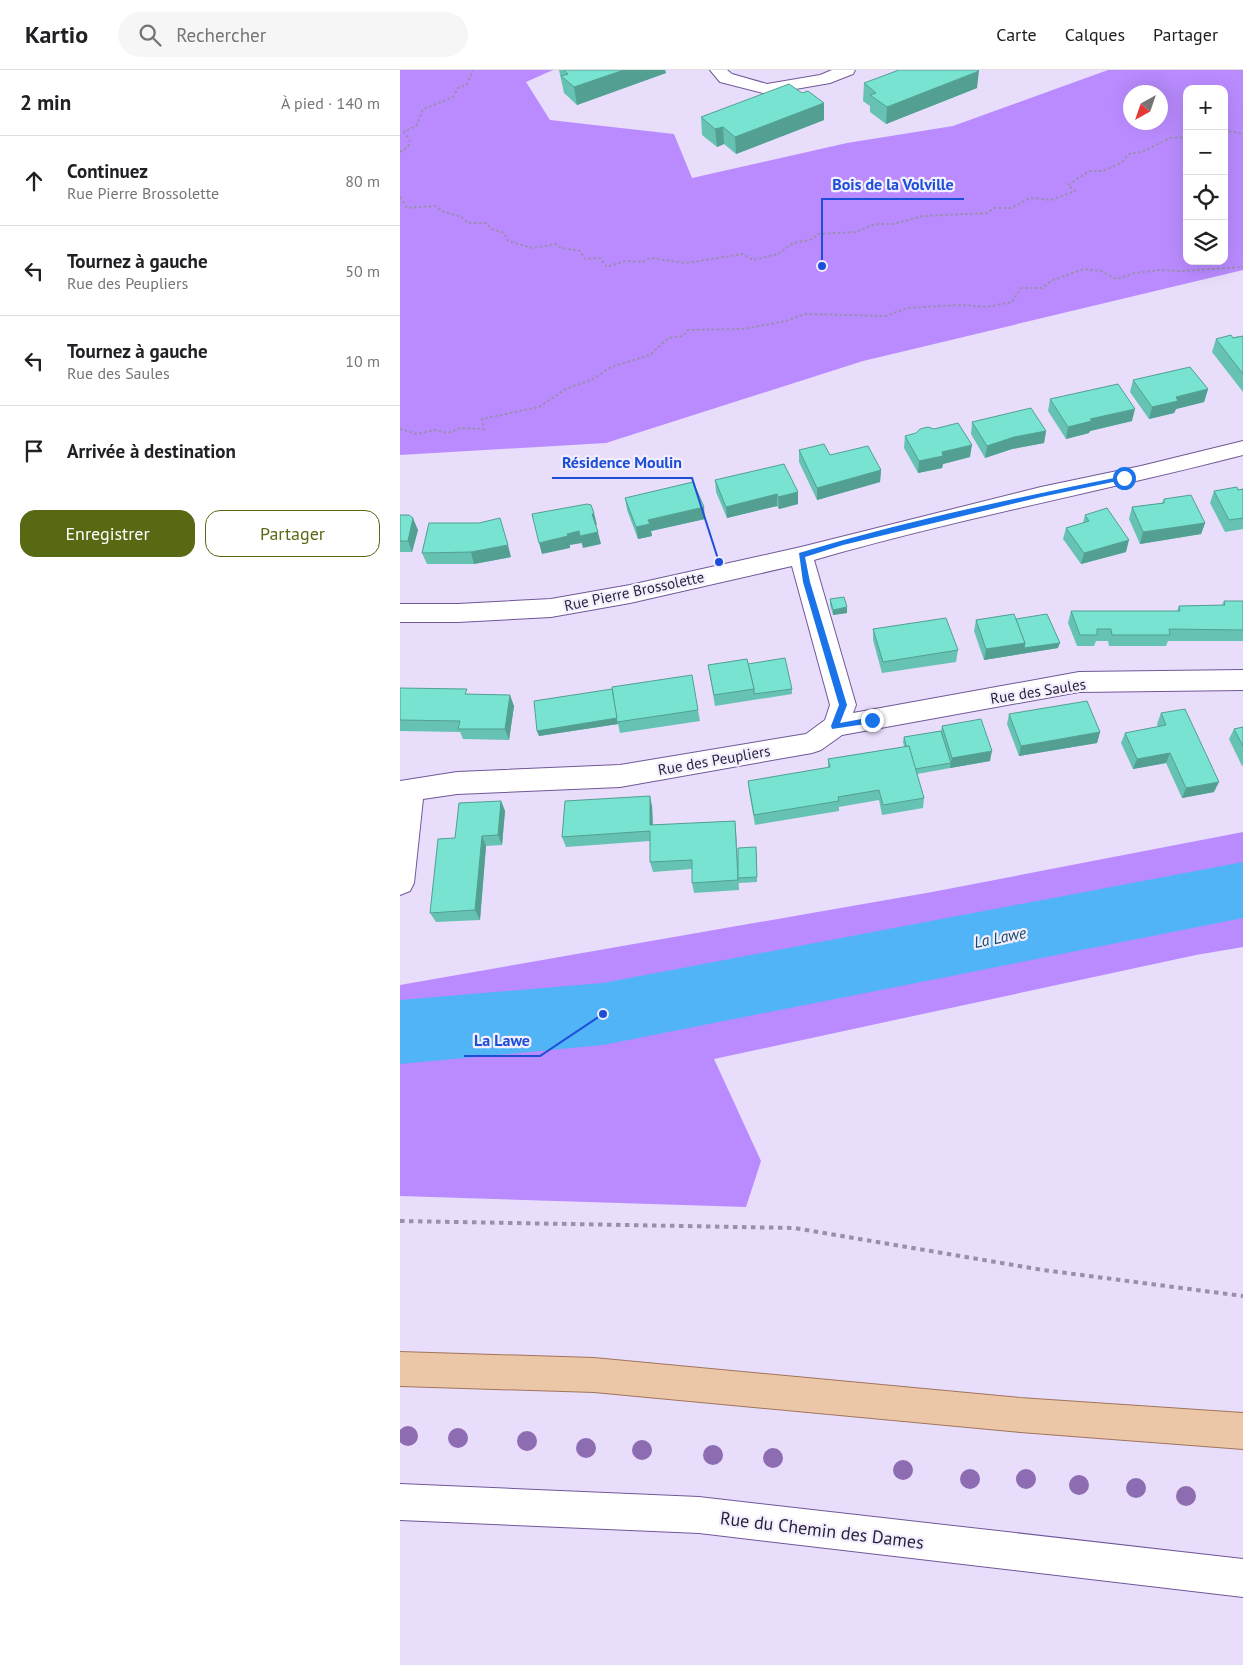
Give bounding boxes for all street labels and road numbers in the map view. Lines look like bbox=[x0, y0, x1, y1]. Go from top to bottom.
street label: Rue Pierre Brossolette bbox=[562, 567, 706, 615]
street label: Rue des Saules bbox=[989, 674, 1087, 708]
street label: Rue des Peupliers bbox=[656, 741, 772, 779]
street label: Rue du Chemin des Dames bbox=[719, 1506, 925, 1554]

